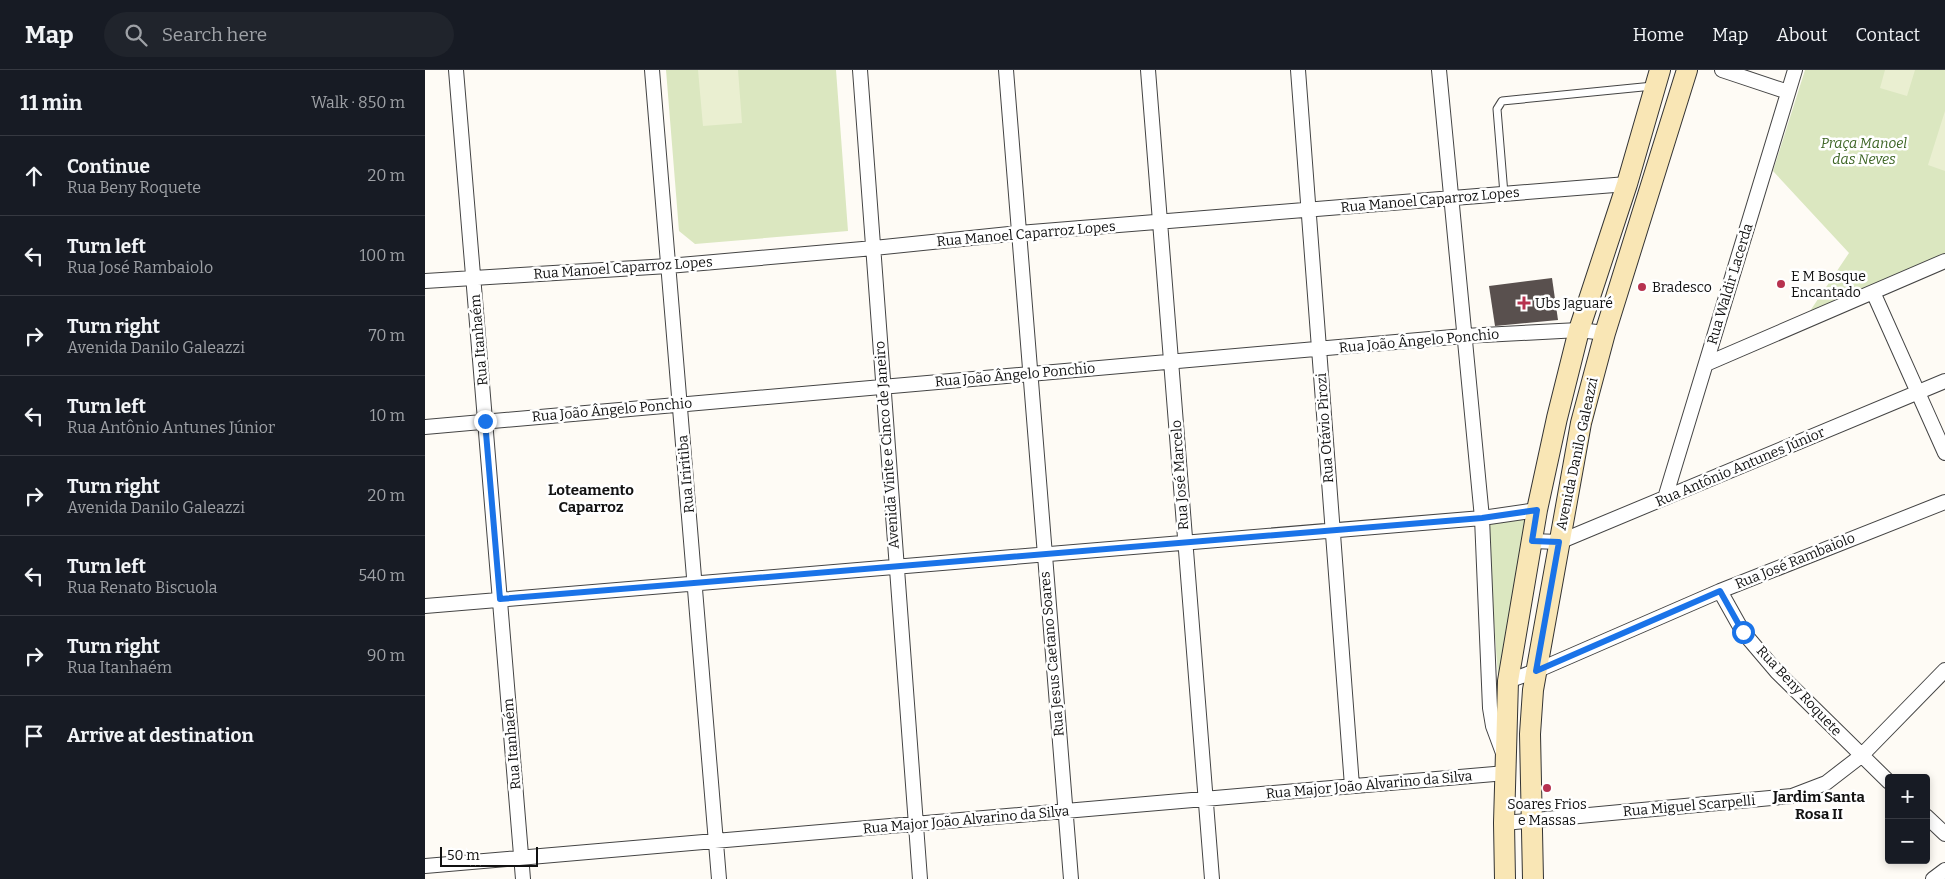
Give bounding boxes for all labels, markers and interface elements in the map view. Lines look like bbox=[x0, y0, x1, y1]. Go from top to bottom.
search box bbox=[104, 12, 454, 57]
text: Map bbox=[25, 21, 74, 49]
icon: search bbox=[122, 21, 150, 49]
text: Search here bbox=[162, 23, 267, 46]
text: Home bbox=[1633, 24, 1684, 46]
text: Map bbox=[1712, 24, 1748, 46]
text: About bbox=[1776, 24, 1827, 46]
text: Contact bbox=[1855, 24, 1920, 46]
text: 11 min bbox=[20, 90, 82, 116]
text: Walk · 850 m bbox=[311, 93, 405, 112]
park label: Praça Manoel das Neves bbox=[1821, 135, 1907, 168]
text: Continue bbox=[67, 155, 150, 178]
icon: ahead bbox=[20, 162, 48, 190]
text: 20 m bbox=[368, 166, 405, 185]
text: Rua Beny Roquete bbox=[67, 178, 201, 197]
street label: Rua Manoel Caparroz Lopes bbox=[1340, 184, 1520, 216]
street label: Rua Manoel Caparroz Lopes bbox=[936, 218, 1116, 250]
street label: Rua Waldir Lacerda bbox=[1703, 221, 1757, 347]
text: Turn left bbox=[67, 235, 146, 258]
icon: left bbox=[20, 242, 48, 270]
text: 100 m bbox=[360, 246, 405, 265]
street label: Rua Manoel Caparroz Lopes bbox=[533, 253, 713, 283]
text: Rua José Rambaiolo bbox=[67, 258, 213, 277]
place label: E M Bosque Encantado bbox=[1791, 268, 1866, 301]
marker: E M Bosque Encantado bbox=[1775, 278, 1787, 290]
place label: Bradesco bbox=[1652, 279, 1712, 296]
marker: Bradesco bbox=[1636, 281, 1648, 293]
street label: Rua Itanhaém bbox=[466, 293, 491, 387]
place label: Ubs Jaguaré bbox=[1535, 295, 1613, 312]
marker: Ubs Jaguaré bbox=[1517, 296, 1531, 310]
text: Turn right bbox=[67, 315, 160, 338]
icon: right bbox=[20, 322, 48, 350]
street label: Rua João Ângelo Ponchio bbox=[1338, 325, 1500, 356]
text: 70 m bbox=[369, 326, 405, 345]
text: Avenida Danilo Galeazzi bbox=[67, 338, 245, 357]
street label: Avenida Vinte e Cinco de Janeiro bbox=[871, 340, 903, 550]
street label: Rua João Ângelo Ponchio bbox=[934, 359, 1096, 390]
street label: Rua Otávio Pirozi bbox=[1313, 372, 1337, 484]
street label: Avenida Danilo Galeazzi bbox=[1552, 376, 1602, 532]
street label: Rua João Ângelo Ponchio bbox=[531, 394, 693, 425]
text: Turn left bbox=[67, 395, 146, 418]
icon: left bbox=[20, 402, 48, 430]
text: 10 m bbox=[370, 406, 405, 425]
route end bbox=[474, 410, 497, 433]
text: Rua Antônio Antunes Júnior bbox=[67, 418, 275, 437]
street label: Rua José Marcelo bbox=[1168, 419, 1192, 531]
street label: Rua Antônio Antunes Júnior bbox=[1653, 424, 1827, 510]
street label: Rua Iriritiba bbox=[674, 434, 698, 514]
text: Turn right bbox=[67, 475, 160, 498]
district label: Loteamento Caparroz bbox=[548, 481, 634, 516]
icon: right bbox=[20, 482, 48, 510]
text: 20 m bbox=[368, 486, 405, 505]
text: Avenida Danilo Galeazzi bbox=[67, 498, 245, 517]
street label: Rua José Rambaiolo bbox=[1733, 529, 1857, 593]
text: Turn left bbox=[67, 555, 146, 578]
icon: left bbox=[20, 562, 48, 590]
text: 540 m bbox=[358, 566, 405, 585]
street label: Rua Jesus Caetano Soares bbox=[1036, 571, 1068, 737]
text: Rua Renato Biscuola bbox=[67, 578, 218, 597]
route start bbox=[1732, 621, 1755, 644]
text: Turn right bbox=[67, 635, 160, 658]
icon: right bbox=[20, 642, 48, 670]
street label: Rua Beny Roquete bbox=[1753, 642, 1845, 740]
text: 90 m bbox=[367, 646, 405, 665]
text: Rua Itanhaém bbox=[67, 658, 172, 677]
street label: Rua Itanhaém bbox=[499, 697, 524, 791]
icon: arrive bbox=[20, 722, 48, 750]
text: Arrive at destination bbox=[67, 724, 254, 747]
street label: Rua Major João Alvarino da Silva bbox=[1265, 767, 1473, 802]
map controls bbox=[1885, 774, 1930, 864]
button: + bbox=[1885, 774, 1930, 819]
marker: Soares Frios e Massas bbox=[1541, 782, 1553, 794]
district label: Jardim Santa Rosa II bbox=[1772, 788, 1866, 823]
street label: Rua Miguel Scarpelli bbox=[1622, 792, 1756, 820]
place label: Soares Frios e Massas bbox=[1507, 796, 1587, 829]
street label: Rua Major João Alvarino da Silva bbox=[862, 802, 1070, 837]
button: − bbox=[1885, 819, 1930, 864]
scale bar bbox=[440, 844, 537, 867]
text: 50 m bbox=[447, 847, 480, 864]

